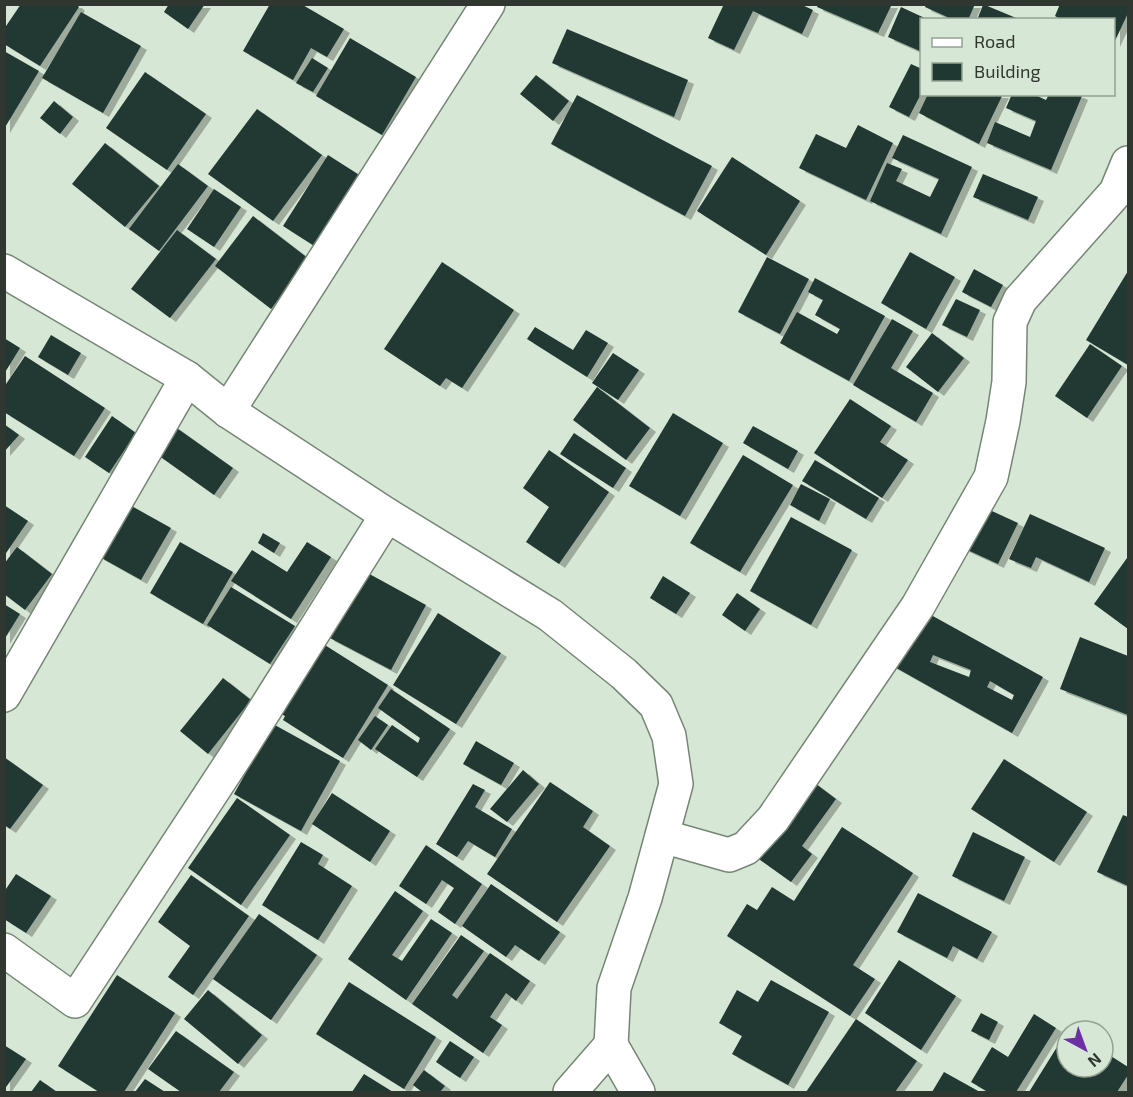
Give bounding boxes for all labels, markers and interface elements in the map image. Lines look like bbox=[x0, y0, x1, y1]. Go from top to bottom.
legend bbox=[920, 18, 1115, 96]
text: Road bbox=[974, 30, 1015, 52]
text: Building bbox=[974, 60, 1041, 82]
north arrow bbox=[1055, 1019, 1115, 1079]
text: N bbox=[1085, 1050, 1106, 1072]

